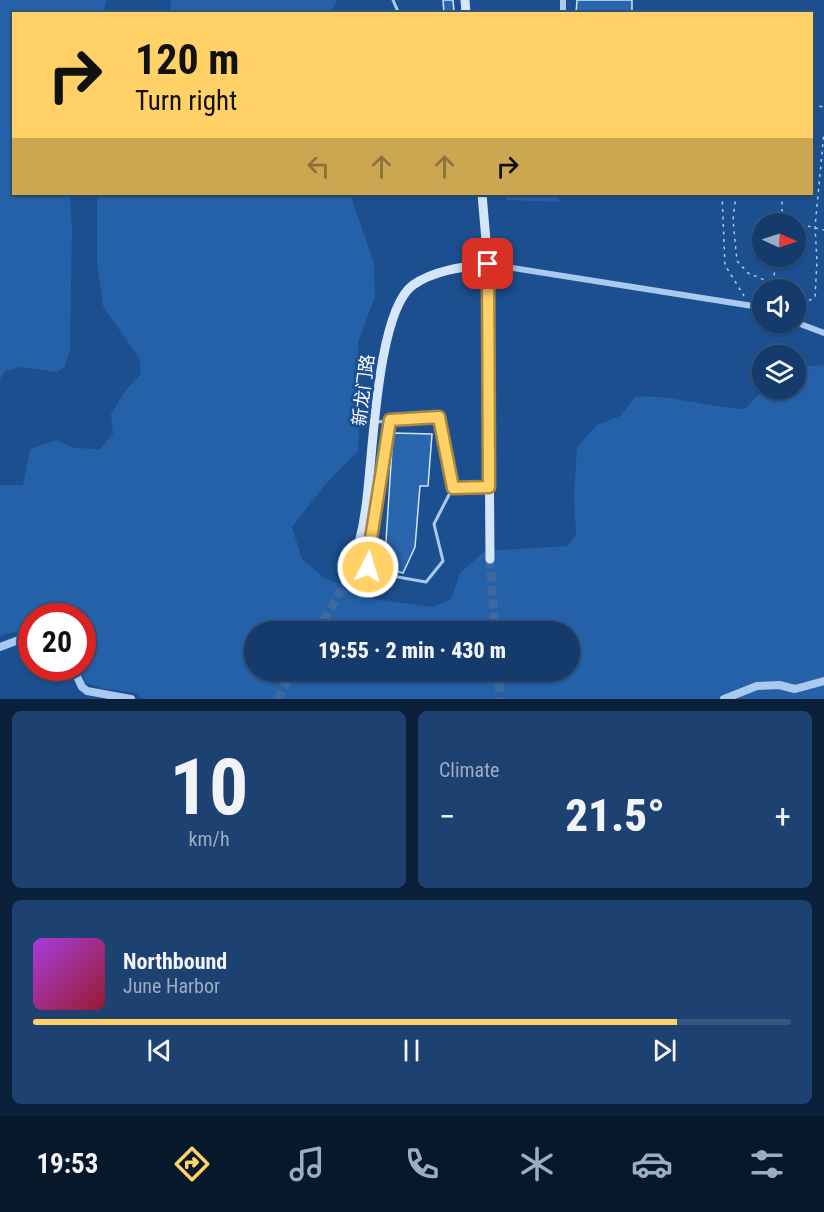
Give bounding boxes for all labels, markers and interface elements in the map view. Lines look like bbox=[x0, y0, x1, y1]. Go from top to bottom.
text: 120 m bbox=[135, 35, 240, 84]
icon: right bbox=[36, 36, 114, 114]
text: Turn right bbox=[135, 85, 237, 117]
icon: left bbox=[302, 150, 335, 183]
icon: ahead bbox=[365, 150, 398, 183]
icon: ahead bbox=[428, 150, 461, 183]
icon: right bbox=[491, 150, 524, 183]
north arrow bbox=[752, 213, 806, 267]
map controls bbox=[752, 213, 806, 399]
pin bbox=[462, 238, 513, 289]
icon: arrive bbox=[471, 247, 504, 280]
button: sound bbox=[752, 279, 806, 333]
button: layers bbox=[752, 345, 806, 399]
street label: 新龙门路 bbox=[348, 353, 378, 427]
position arrow bbox=[336, 535, 400, 599]
speed limit sign: 20 bbox=[18, 603, 96, 681]
text: 19:55 · 2 min · 430 m bbox=[318, 638, 506, 663]
text: 10 bbox=[170, 742, 248, 833]
text: Climate bbox=[439, 758, 499, 782]
text: 21.5° bbox=[565, 789, 665, 842]
text: − bbox=[439, 797, 456, 836]
text: + bbox=[775, 797, 791, 836]
text: km/h bbox=[188, 827, 230, 851]
text: Northbound bbox=[123, 949, 227, 974]
text: June Harbor bbox=[123, 974, 220, 998]
icon: previous bbox=[143, 1034, 176, 1067]
icon: pause bbox=[395, 1034, 428, 1067]
icon: next bbox=[648, 1034, 681, 1067]
icon: directions bbox=[171, 1143, 213, 1185]
icon: music bbox=[286, 1143, 328, 1185]
icon: phone bbox=[401, 1143, 443, 1185]
icon: climate bbox=[516, 1143, 558, 1185]
icon: car bbox=[631, 1143, 673, 1185]
icon: filters bbox=[746, 1143, 788, 1185]
text: 19:53 bbox=[36, 1148, 98, 1180]

